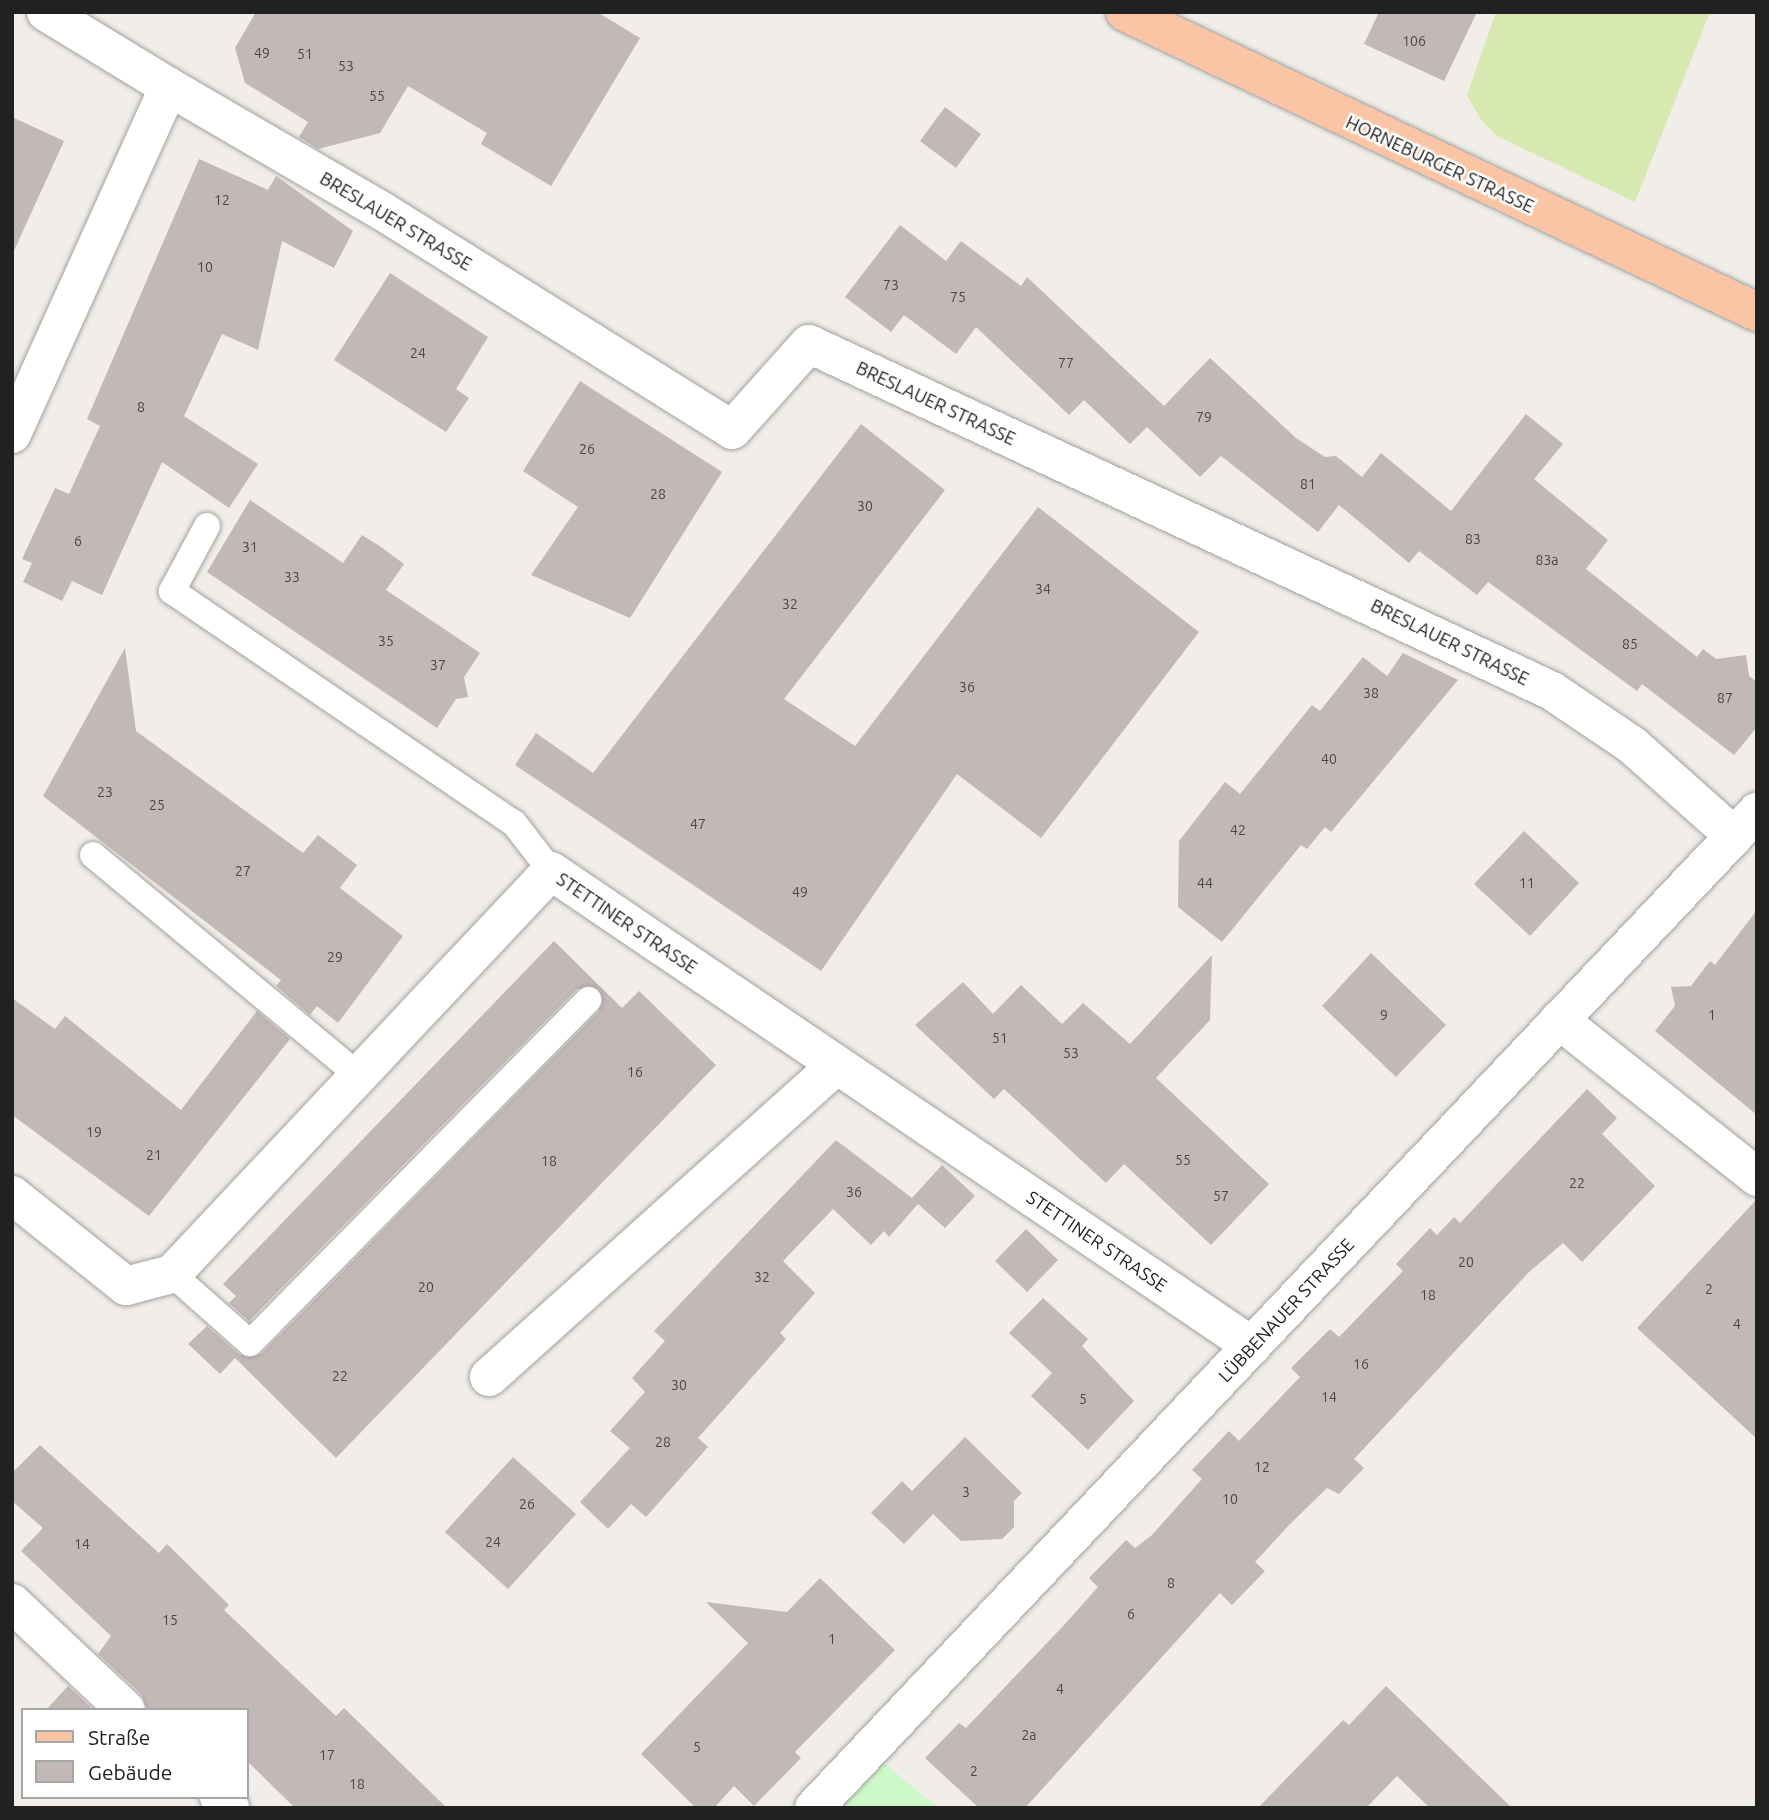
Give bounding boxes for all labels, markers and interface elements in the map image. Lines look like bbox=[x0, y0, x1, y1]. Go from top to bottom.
house number: 106 bbox=[1402, 33, 1426, 49]
house number: 49 bbox=[254, 45, 270, 61]
house number: 51 bbox=[297, 46, 313, 62]
house number: 53 bbox=[338, 58, 354, 74]
house number: 55 bbox=[369, 88, 385, 104]
street label: HORNEBURGER STRASSE bbox=[1343, 111, 1537, 217]
street label: BRESLAUER STRASSE bbox=[316, 167, 476, 275]
house number: 12 bbox=[214, 192, 230, 208]
house number: 10 bbox=[197, 259, 213, 275]
house number: 73 bbox=[883, 277, 899, 293]
house number: 75 bbox=[950, 289, 966, 305]
house number: 24 bbox=[410, 345, 426, 361]
house number: 77 bbox=[1058, 355, 1074, 371]
street label: BRESLAUER STRASSE bbox=[853, 357, 1019, 449]
house number: 8 bbox=[137, 399, 145, 415]
house number: 79 bbox=[1196, 409, 1212, 425]
house number: 26 bbox=[579, 441, 595, 457]
house number: 81 bbox=[1300, 476, 1316, 492]
house number: 28 bbox=[650, 486, 666, 502]
house number: 30 bbox=[857, 498, 873, 514]
house number: 83 bbox=[1465, 531, 1481, 547]
house number: 6 bbox=[74, 533, 82, 549]
house number: 31 bbox=[242, 539, 258, 555]
house number: 83a bbox=[1536, 552, 1558, 568]
house number: 33 bbox=[284, 569, 300, 585]
house number: 34 bbox=[1035, 581, 1051, 597]
street label: BRESLAUER STRASSE bbox=[1367, 594, 1533, 690]
house number: 32 bbox=[782, 596, 798, 612]
house number: 35 bbox=[378, 633, 394, 649]
house number: 85 bbox=[1622, 636, 1638, 652]
house number: 37 bbox=[430, 657, 446, 673]
house number: 36 bbox=[959, 679, 975, 695]
house number: 38 bbox=[1363, 685, 1379, 701]
house number: 87 bbox=[1717, 690, 1733, 706]
house number: 40 bbox=[1321, 751, 1337, 767]
house number: 23 bbox=[97, 784, 113, 800]
house number: 25 bbox=[149, 797, 165, 813]
house number: 47 bbox=[690, 816, 706, 832]
house number: 42 bbox=[1230, 822, 1246, 838]
house number: 27 bbox=[235, 863, 251, 879]
street label: STETTINER STRASSE bbox=[553, 868, 701, 978]
house number: 44 bbox=[1197, 875, 1213, 891]
house number: 11 bbox=[1519, 875, 1535, 891]
house number: 49 bbox=[792, 884, 808, 900]
house number: 29 bbox=[327, 949, 343, 965]
house number: 9 bbox=[1380, 1007, 1388, 1023]
house number: 1 bbox=[1708, 1007, 1716, 1023]
house number: 51 bbox=[992, 1030, 1008, 1046]
house number: 53 bbox=[1063, 1045, 1079, 1061]
house number: 16 bbox=[627, 1064, 643, 1080]
house number: 19 bbox=[86, 1124, 102, 1140]
house number: 21 bbox=[146, 1147, 162, 1163]
house number: 55 bbox=[1175, 1152, 1191, 1168]
house number: 18 bbox=[541, 1153, 557, 1169]
house number: 22 bbox=[1569, 1175, 1585, 1191]
house number: 36 bbox=[846, 1184, 862, 1200]
street label: STETTINER STRASSE bbox=[1023, 1186, 1171, 1296]
house number: 57 bbox=[1213, 1188, 1229, 1204]
street label: LÜBBENAUER STRASSE bbox=[1214, 1234, 1358, 1386]
house number: 20 bbox=[1458, 1254, 1474, 1270]
house number: 32 bbox=[754, 1269, 770, 1285]
house number: 20 bbox=[418, 1279, 434, 1295]
house number: 2 bbox=[1705, 1281, 1713, 1297]
house number: 18 bbox=[1420, 1287, 1436, 1303]
house number: 4 bbox=[1733, 1316, 1741, 1332]
house number: 16 bbox=[1353, 1356, 1369, 1372]
house number: 22 bbox=[332, 1368, 348, 1384]
house number: 30 bbox=[671, 1377, 687, 1393]
house number: 14 bbox=[1321, 1389, 1337, 1405]
house number: 5 bbox=[1079, 1391, 1087, 1407]
house number: 28 bbox=[655, 1434, 671, 1450]
house number: 12 bbox=[1254, 1459, 1270, 1475]
house number: 3 bbox=[962, 1484, 970, 1500]
house number: 10 bbox=[1222, 1491, 1238, 1507]
house number: 26 bbox=[519, 1496, 535, 1512]
house number: 24 bbox=[485, 1534, 501, 1550]
house number: 14 bbox=[74, 1536, 90, 1552]
house number: 8 bbox=[1167, 1575, 1175, 1591]
house number: 6 bbox=[1127, 1606, 1135, 1622]
house number: 15 bbox=[162, 1612, 178, 1628]
house number: 1 bbox=[828, 1631, 836, 1647]
house number: 4 bbox=[1056, 1681, 1064, 1697]
legend bbox=[21, 1708, 248, 1799]
text: Straße bbox=[88, 1725, 150, 1749]
house number: 2a bbox=[1021, 1727, 1037, 1743]
house number: 5 bbox=[693, 1739, 701, 1755]
house number: 17 bbox=[319, 1747, 335, 1763]
text: Gebäude bbox=[88, 1760, 172, 1784]
house number: 2 bbox=[970, 1763, 978, 1779]
house number: 18 bbox=[349, 1776, 365, 1792]

